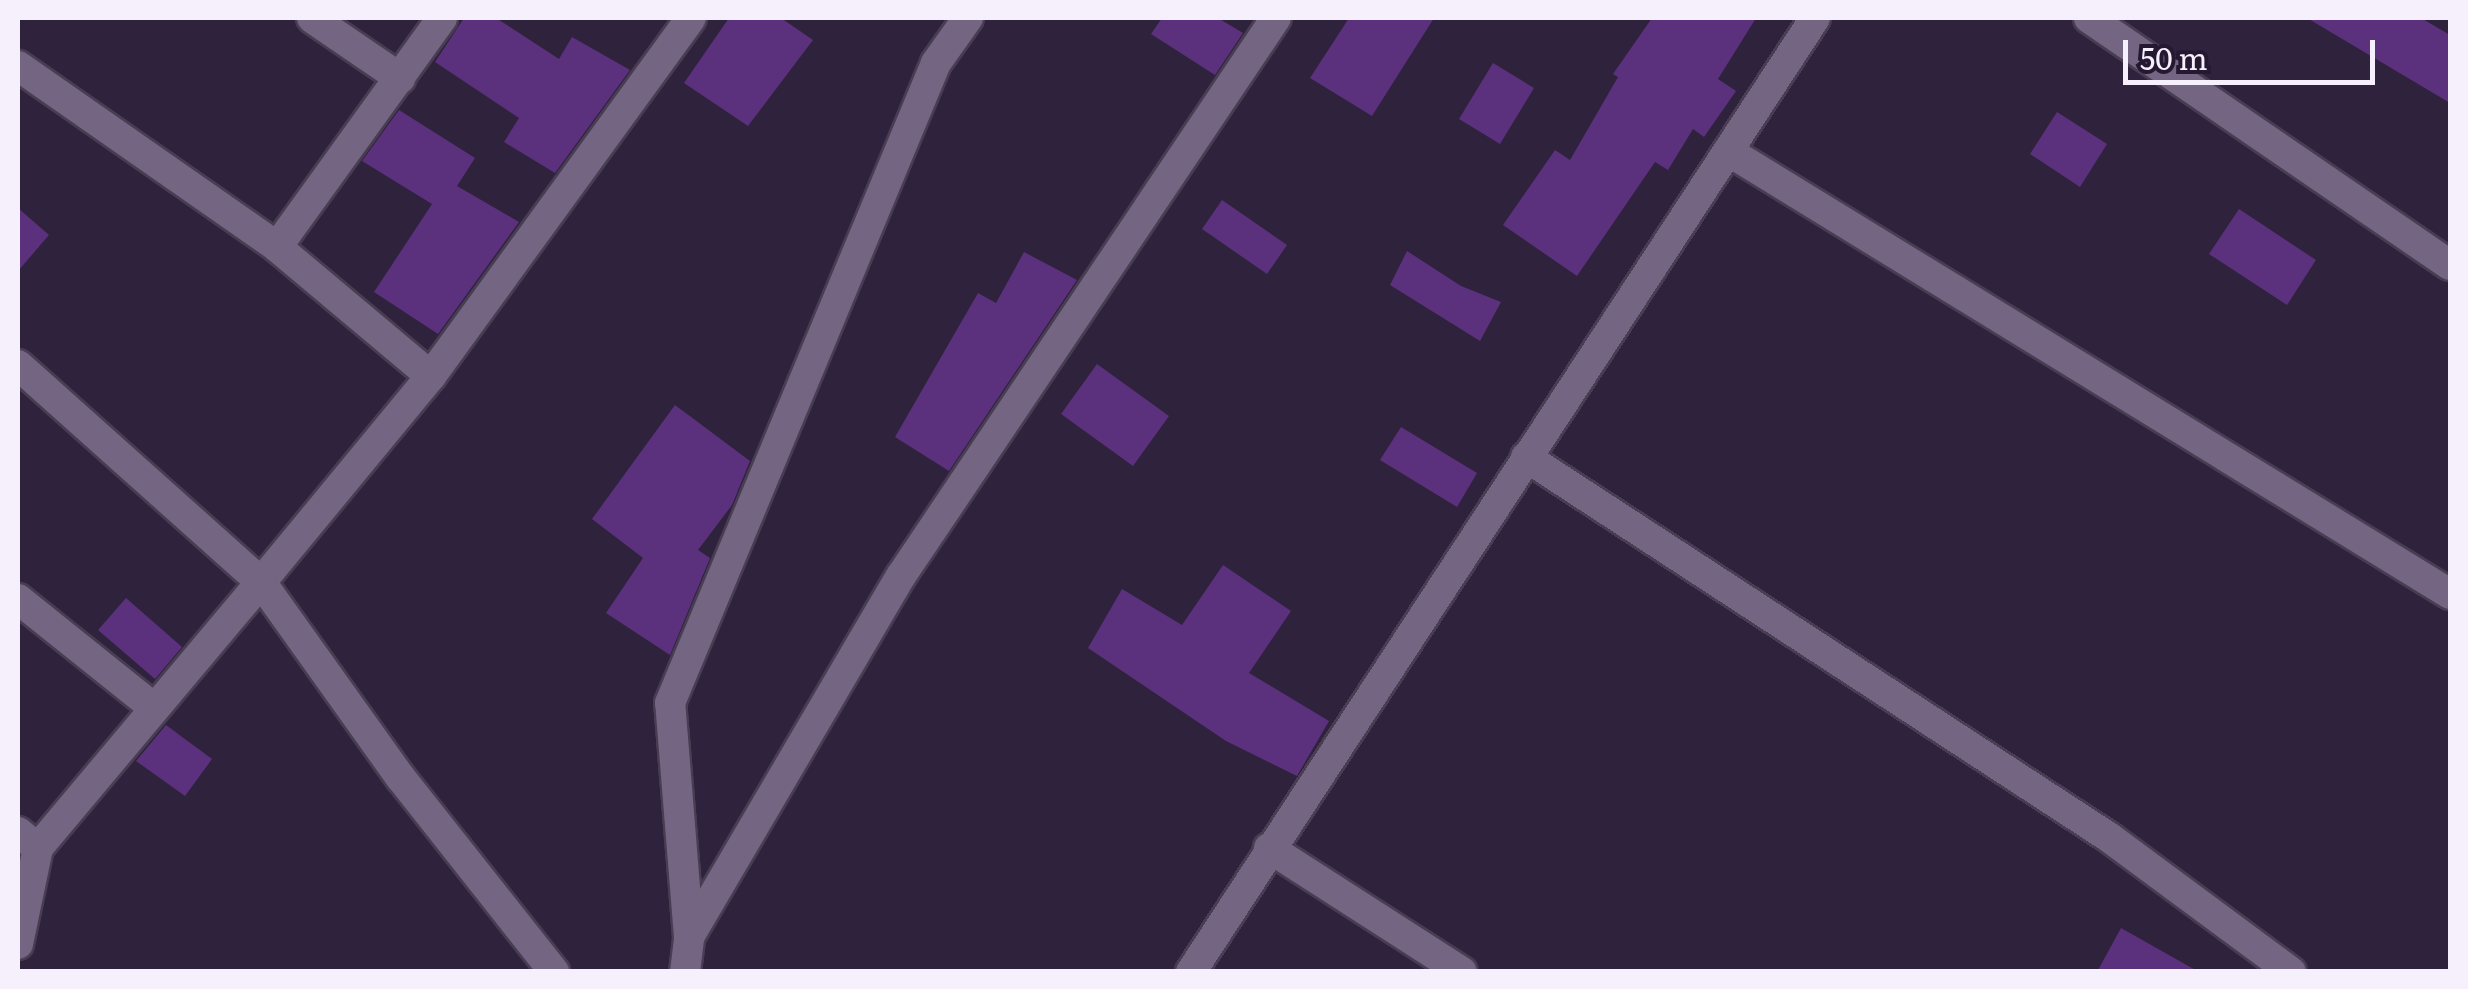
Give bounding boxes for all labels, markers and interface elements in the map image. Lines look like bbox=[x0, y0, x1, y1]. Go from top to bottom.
scale bar bbox=[2128, 20, 2380, 82]
text: 50 m bbox=[2140, 35, 2208, 79]

